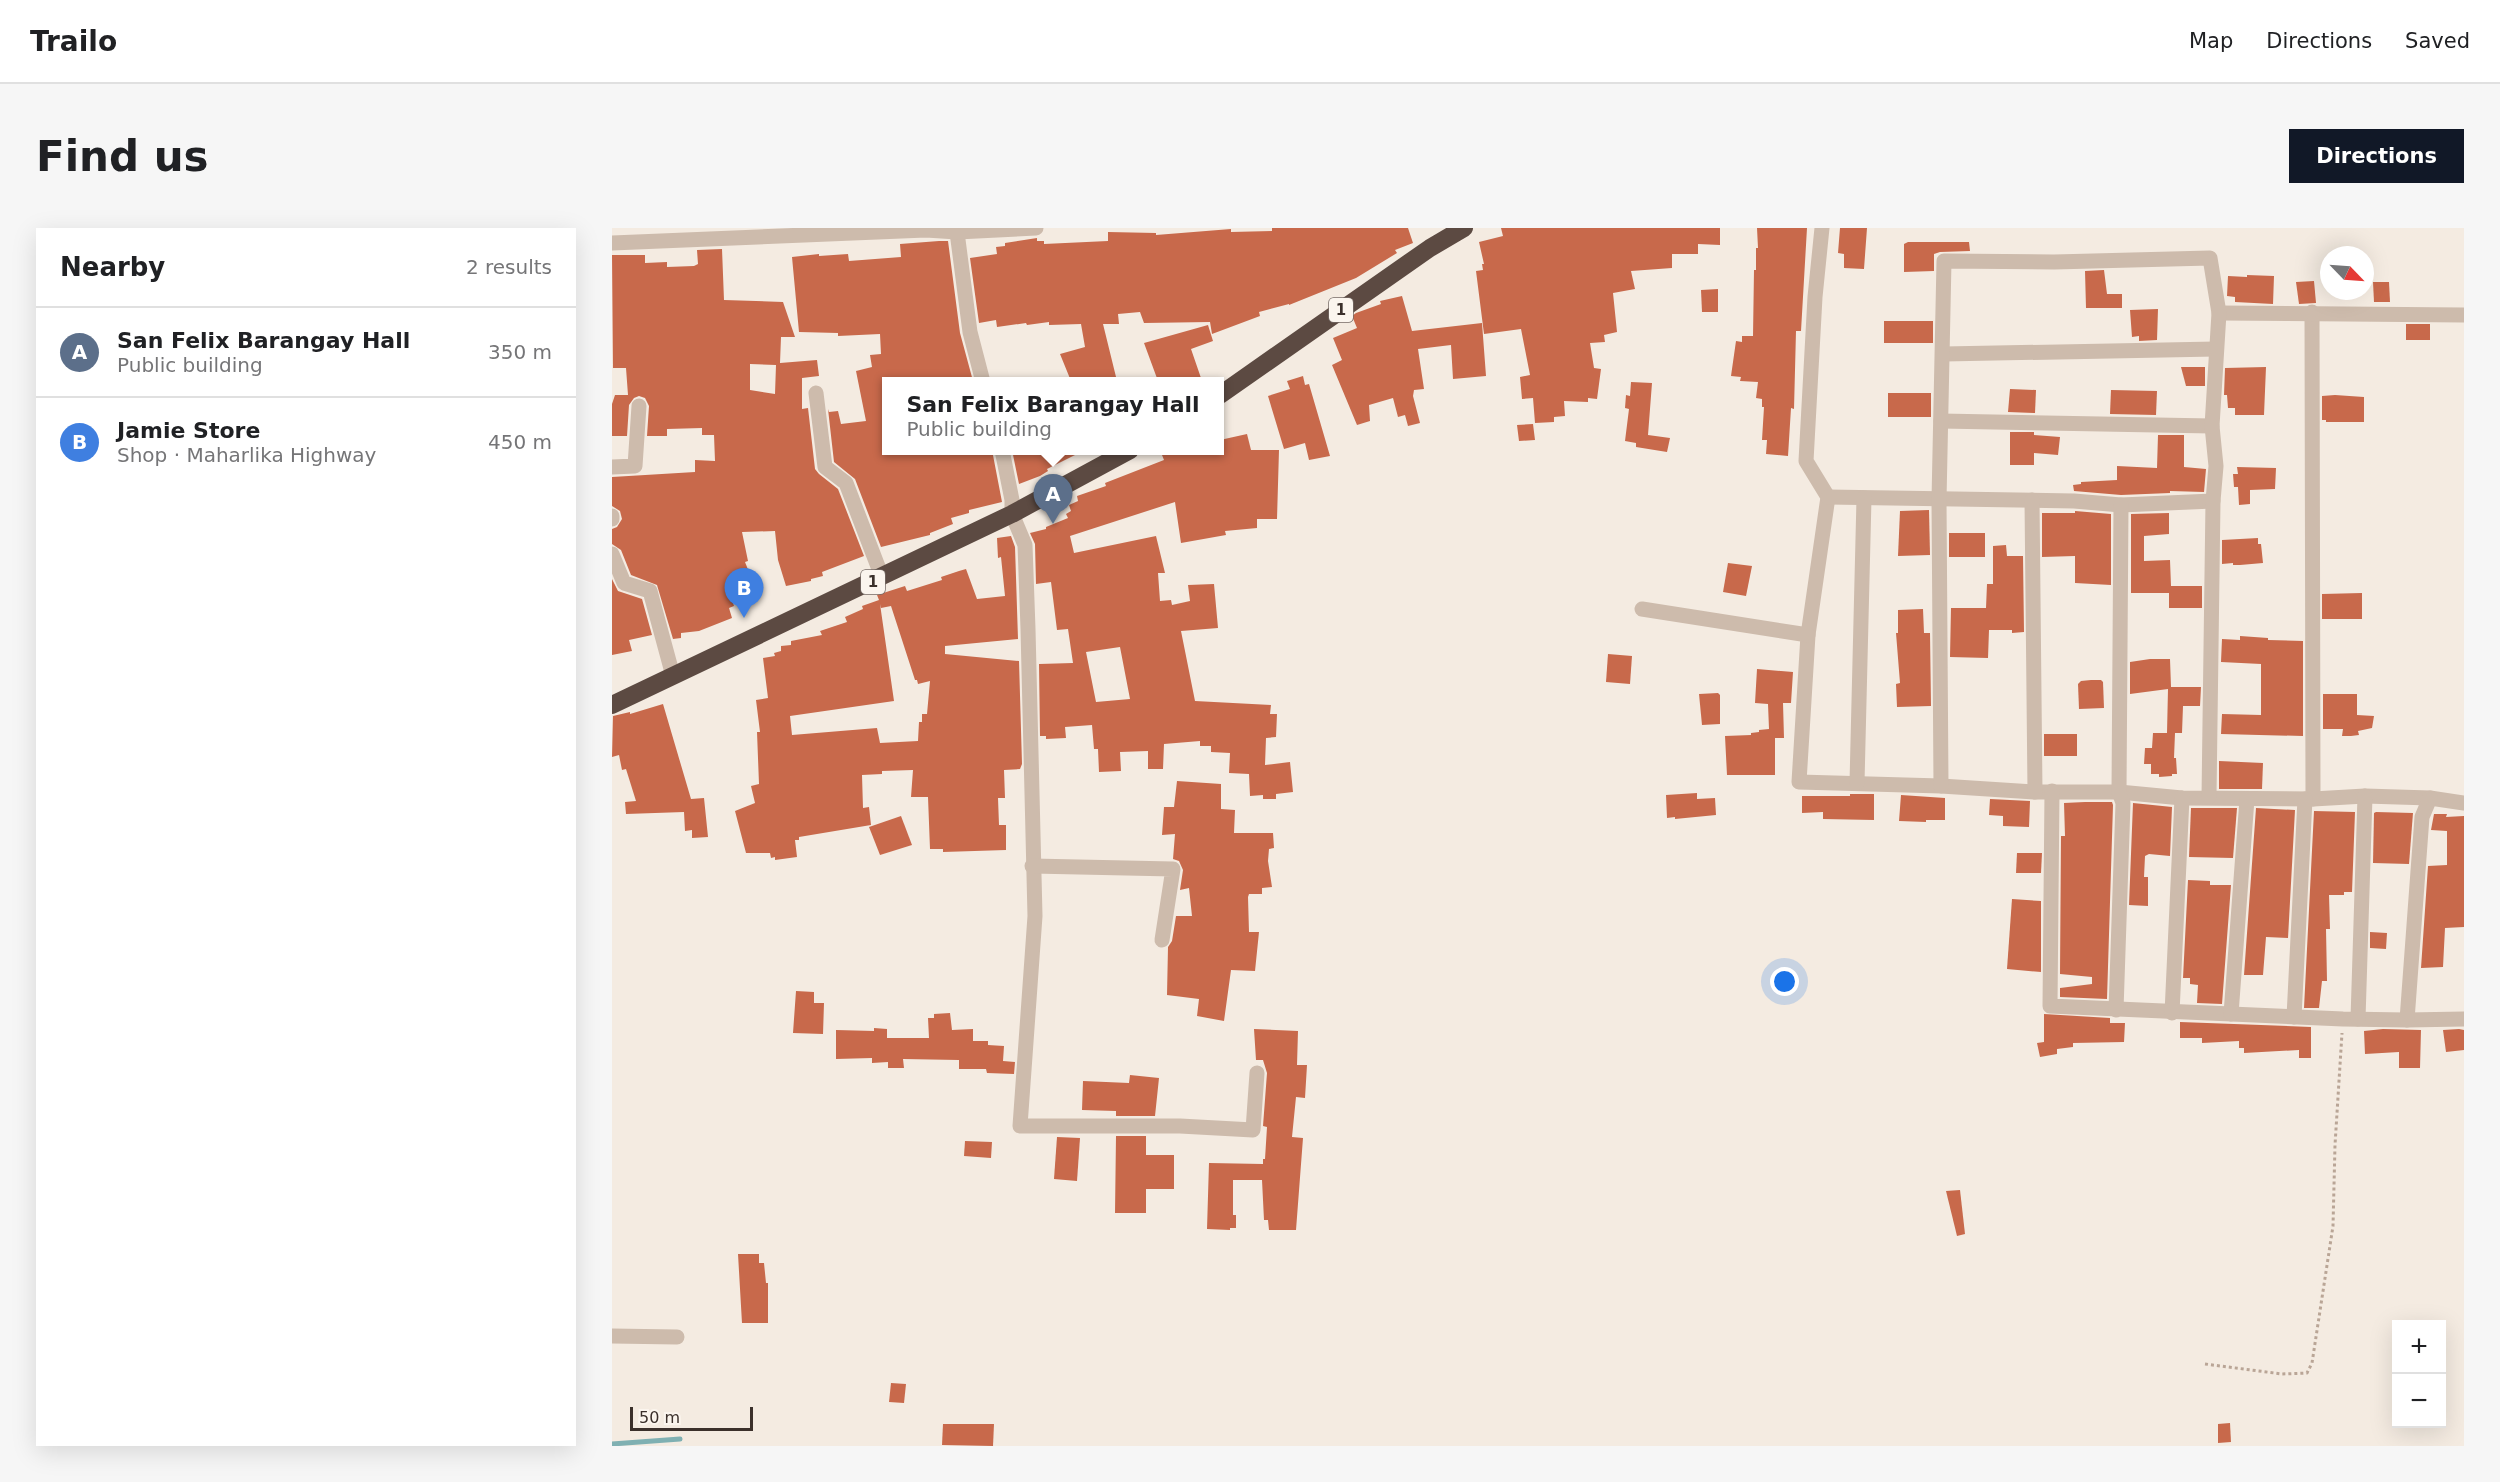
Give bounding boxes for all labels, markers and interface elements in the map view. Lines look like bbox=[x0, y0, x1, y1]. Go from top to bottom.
text: Trailo bbox=[30, 25, 117, 58]
text: Map bbox=[2189, 29, 2233, 53]
text: Directions bbox=[2266, 29, 2372, 53]
text: Saved bbox=[2405, 29, 2470, 53]
button: Directions bbox=[2289, 129, 2464, 183]
text: Find us bbox=[36, 132, 209, 181]
north arrow bbox=[2320, 246, 2374, 300]
text: Nearby bbox=[60, 252, 165, 282]
text: 2 results bbox=[466, 255, 552, 279]
road number: 1 bbox=[1329, 298, 1353, 322]
text: San Felix Barangay Hall bbox=[117, 328, 410, 353]
text: A bbox=[72, 340, 87, 364]
text: 350 m bbox=[488, 340, 552, 364]
text: Public building bbox=[117, 353, 263, 377]
popup bbox=[882, 377, 1224, 455]
text: San Felix Barangay Hall bbox=[906, 392, 1200, 417]
text: Public building bbox=[906, 417, 1052, 441]
text: Jamie Store bbox=[117, 418, 260, 443]
text: B bbox=[72, 430, 87, 454]
text: 450 m bbox=[488, 430, 552, 454]
text: Shop · Maharlika Highway bbox=[117, 443, 376, 467]
pin: A bbox=[1034, 474, 1072, 524]
pin: B bbox=[724, 568, 764, 618]
road number: 1 bbox=[861, 570, 885, 594]
your location bbox=[1770, 967, 1799, 996]
map controls bbox=[2392, 1320, 2446, 1428]
button: + bbox=[2392, 1320, 2446, 1374]
button: − bbox=[2392, 1374, 2446, 1428]
scale bar bbox=[630, 1404, 753, 1432]
text: 50 m bbox=[639, 1408, 680, 1427]

